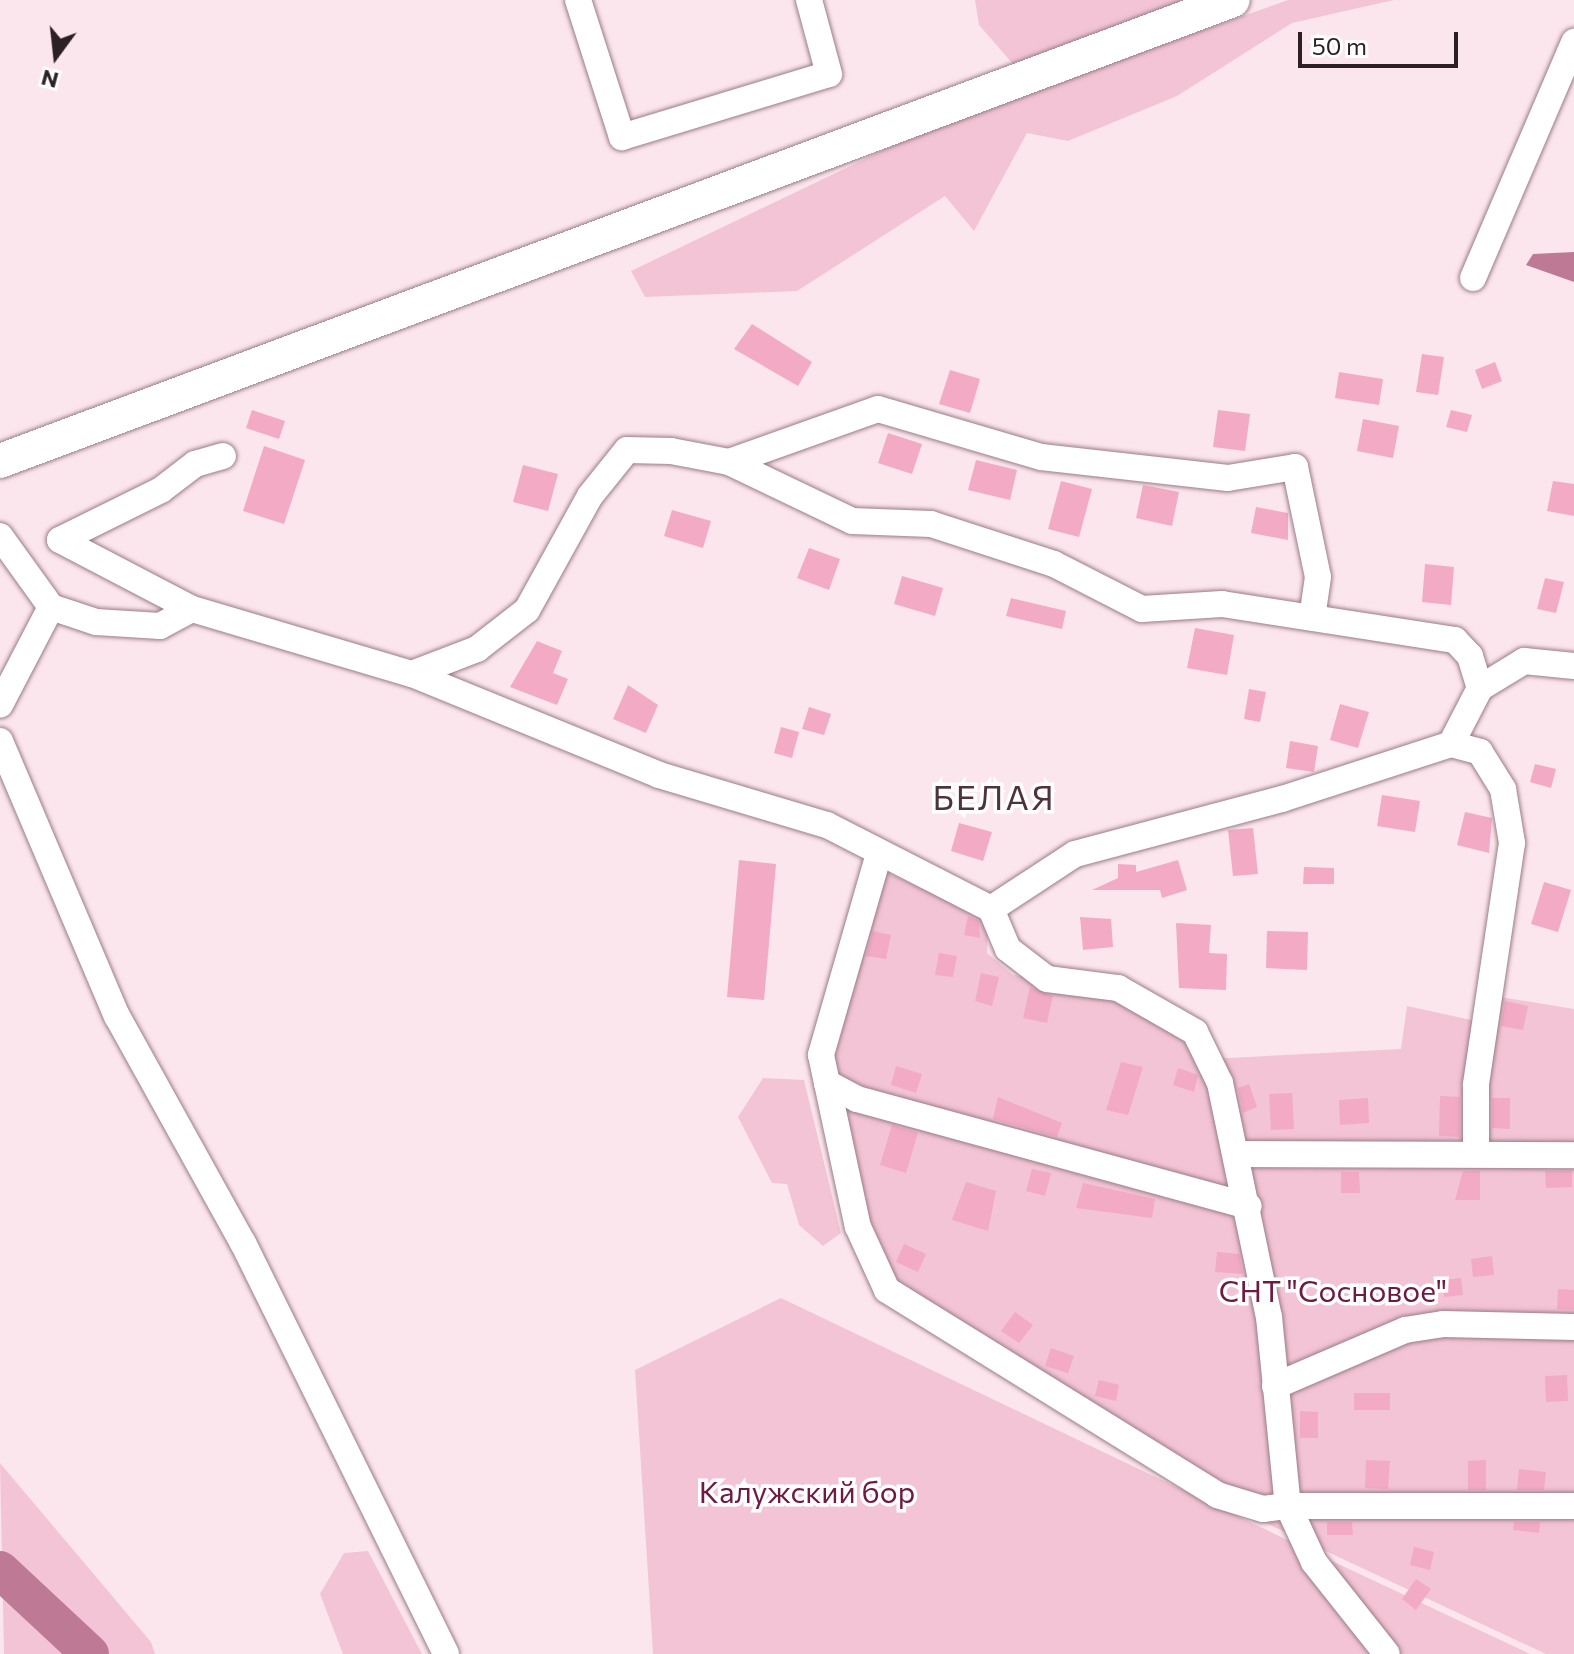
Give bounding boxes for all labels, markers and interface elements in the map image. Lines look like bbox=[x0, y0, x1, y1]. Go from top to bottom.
north arrow bbox=[16, 16, 96, 96]
scale bar bbox=[1302, 16, 1462, 66]
text: 50 m bbox=[1312, 31, 1367, 60]
text: N bbox=[38, 64, 61, 95]
district label: БЕЛАЯ bbox=[932, 777, 1056, 817]
park label: СНТ "Сосновое" bbox=[1219, 1272, 1447, 1308]
park label: Калужский бор bbox=[699, 1473, 915, 1509]

